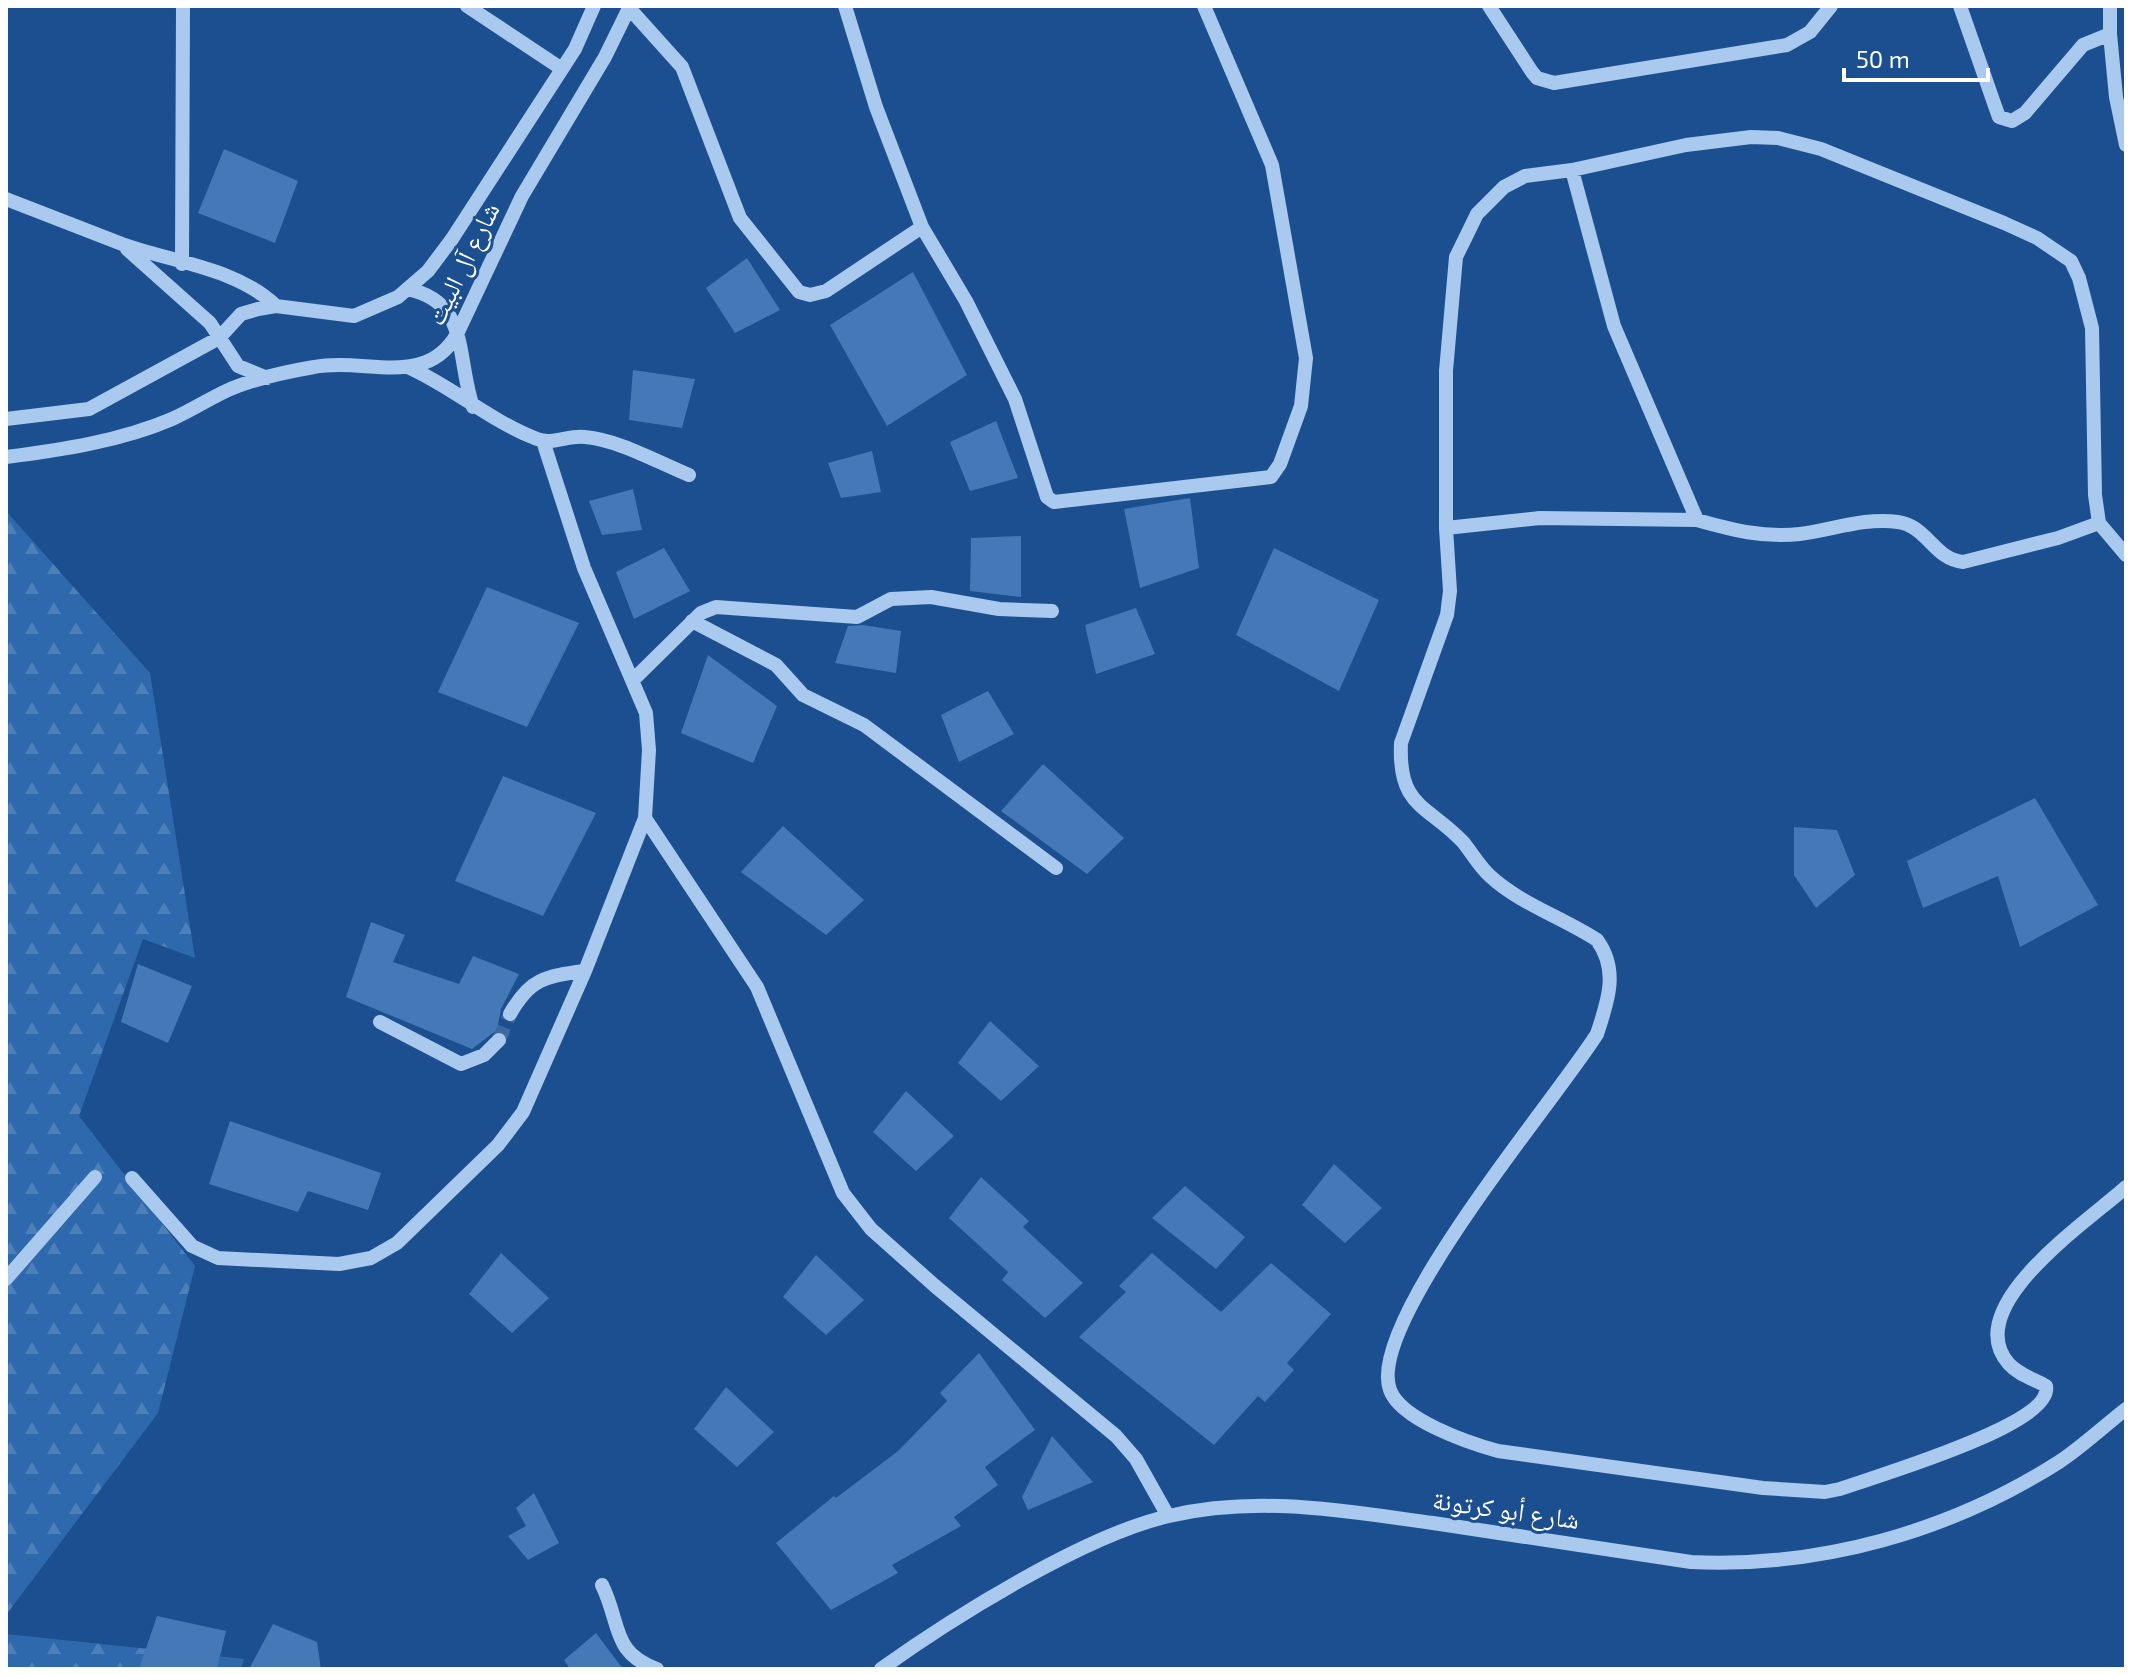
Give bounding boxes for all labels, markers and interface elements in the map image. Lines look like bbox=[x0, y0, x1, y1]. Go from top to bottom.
scale bar bbox=[1844, 32, 1988, 82]
text: 50 m bbox=[1856, 44, 1910, 73]
street label: شارع آل البيت bbox=[419, 197, 506, 331]
street label: شارع أبو كرتونة bbox=[1431, 1483, 1582, 1536]

